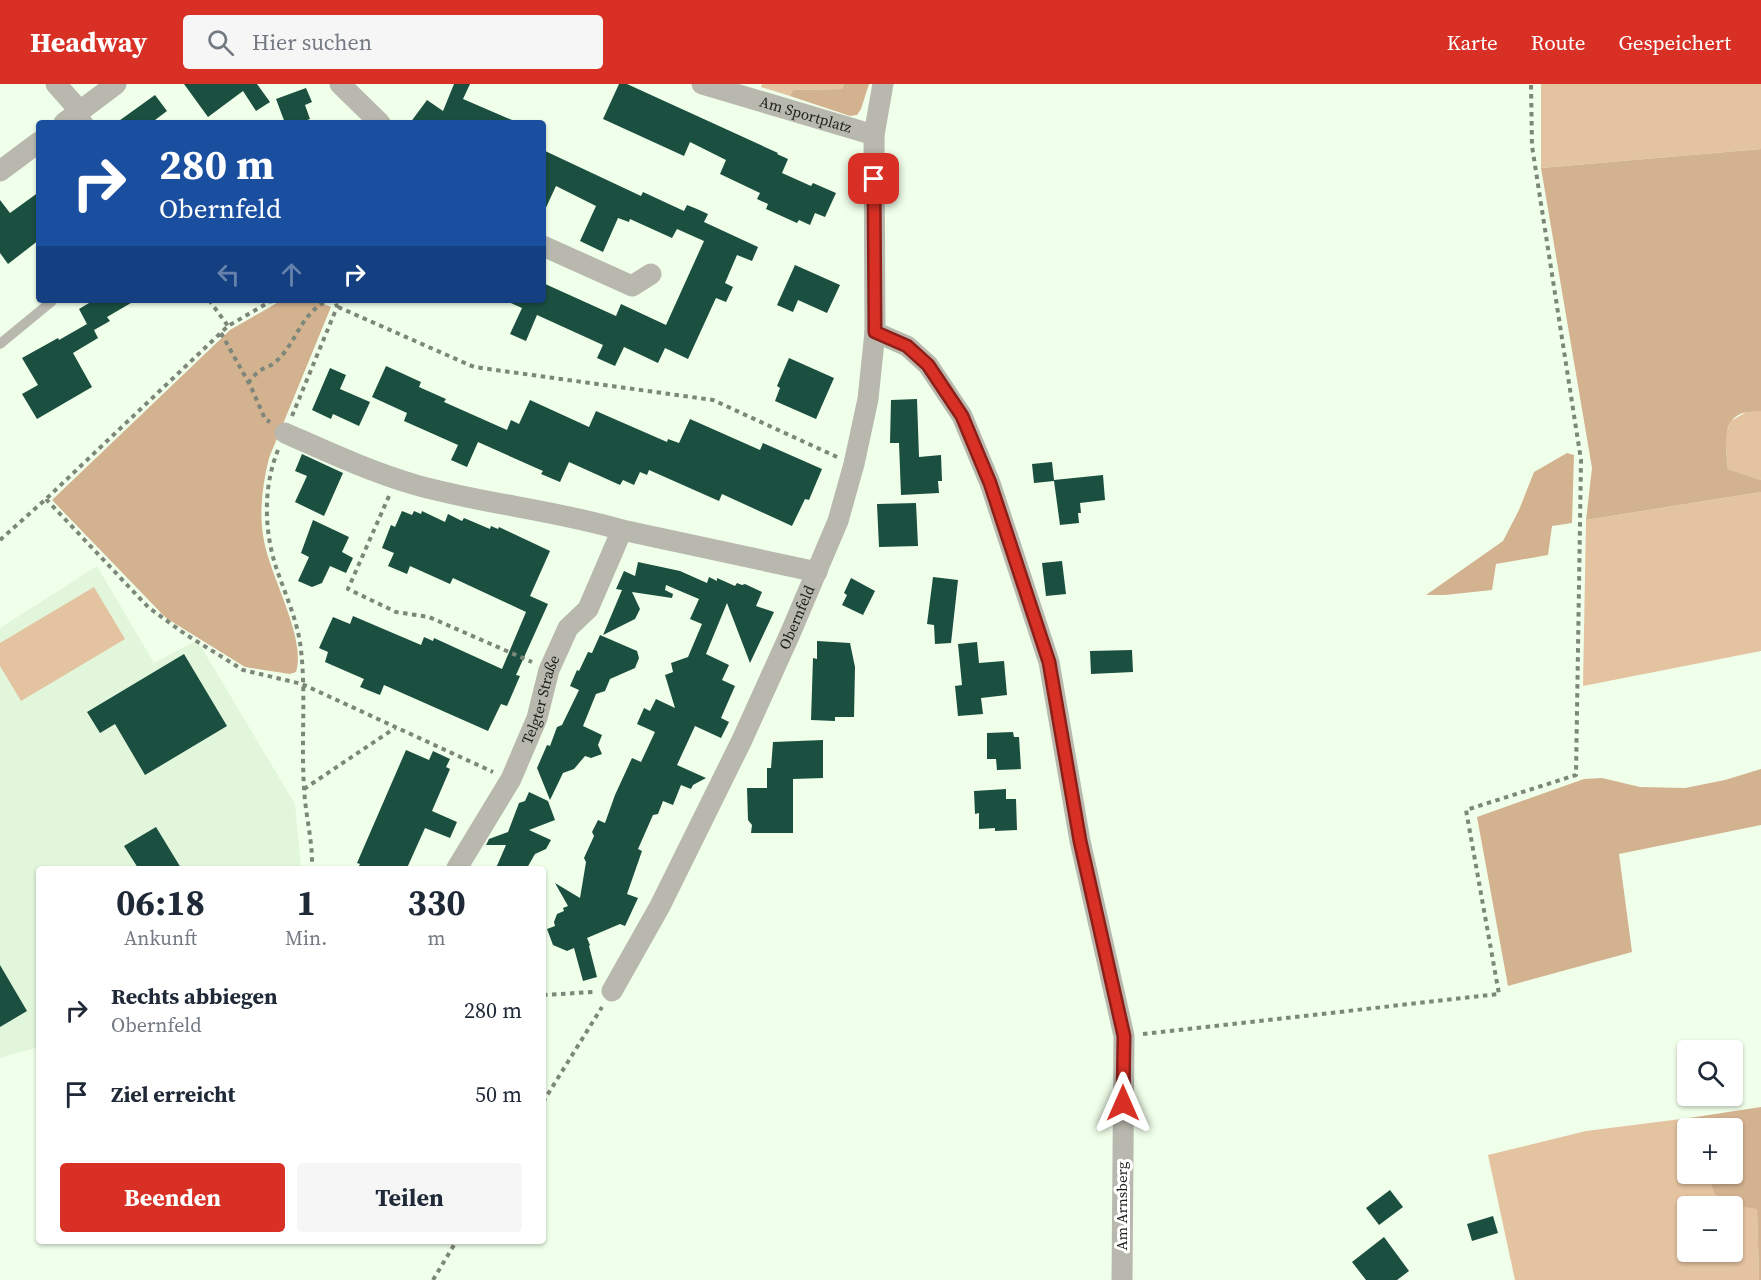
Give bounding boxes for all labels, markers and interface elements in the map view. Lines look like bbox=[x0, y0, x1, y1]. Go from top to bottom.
search box bbox=[183, 15, 603, 69]
text: Headway bbox=[30, 23, 147, 61]
icon: search bbox=[204, 26, 237, 59]
text: Hier suchen bbox=[252, 27, 372, 57]
text: Karte bbox=[1447, 28, 1498, 57]
text: Route bbox=[1531, 28, 1585, 57]
text: Gespeichert bbox=[1618, 28, 1731, 57]
street label: Am Sportplatz bbox=[757, 91, 855, 138]
text: 280 m bbox=[159, 135, 274, 193]
icon: right bbox=[60, 144, 138, 222]
pin bbox=[848, 153, 899, 204]
icon: arrive bbox=[857, 162, 890, 195]
text: Obernfeld bbox=[159, 190, 281, 227]
icon: left bbox=[212, 258, 245, 291]
icon: ahead bbox=[275, 258, 308, 291]
icon: right bbox=[338, 258, 371, 291]
street label: Obernfeld bbox=[773, 582, 820, 653]
street label: Telgter Straße bbox=[516, 651, 565, 748]
text: 06:18 bbox=[116, 878, 205, 927]
text: 1 bbox=[296, 878, 316, 927]
text: 330 bbox=[407, 878, 466, 927]
text: Ankunft bbox=[124, 924, 197, 952]
text: Min. bbox=[285, 924, 327, 952]
text: m bbox=[428, 924, 446, 952]
text: Rechts abbiegen bbox=[111, 981, 278, 1011]
icon: right bbox=[60, 994, 93, 1027]
text: 280 m bbox=[464, 995, 522, 1025]
text: Obernfeld bbox=[111, 1011, 202, 1039]
map controls bbox=[1677, 1040, 1743, 1262]
button: search bbox=[1677, 1040, 1743, 1106]
position arrow bbox=[1091, 1071, 1155, 1135]
icon: arrive bbox=[60, 1078, 93, 1111]
text: Ziel erreicht bbox=[111, 1079, 235, 1109]
text: 50 m bbox=[475, 1079, 522, 1109]
button: + bbox=[1677, 1118, 1743, 1184]
street label: Am Arnsberg bbox=[1111, 1161, 1132, 1251]
button: Beenden bbox=[60, 1163, 285, 1232]
button: Teilen bbox=[297, 1163, 522, 1232]
button: − bbox=[1677, 1196, 1743, 1262]

